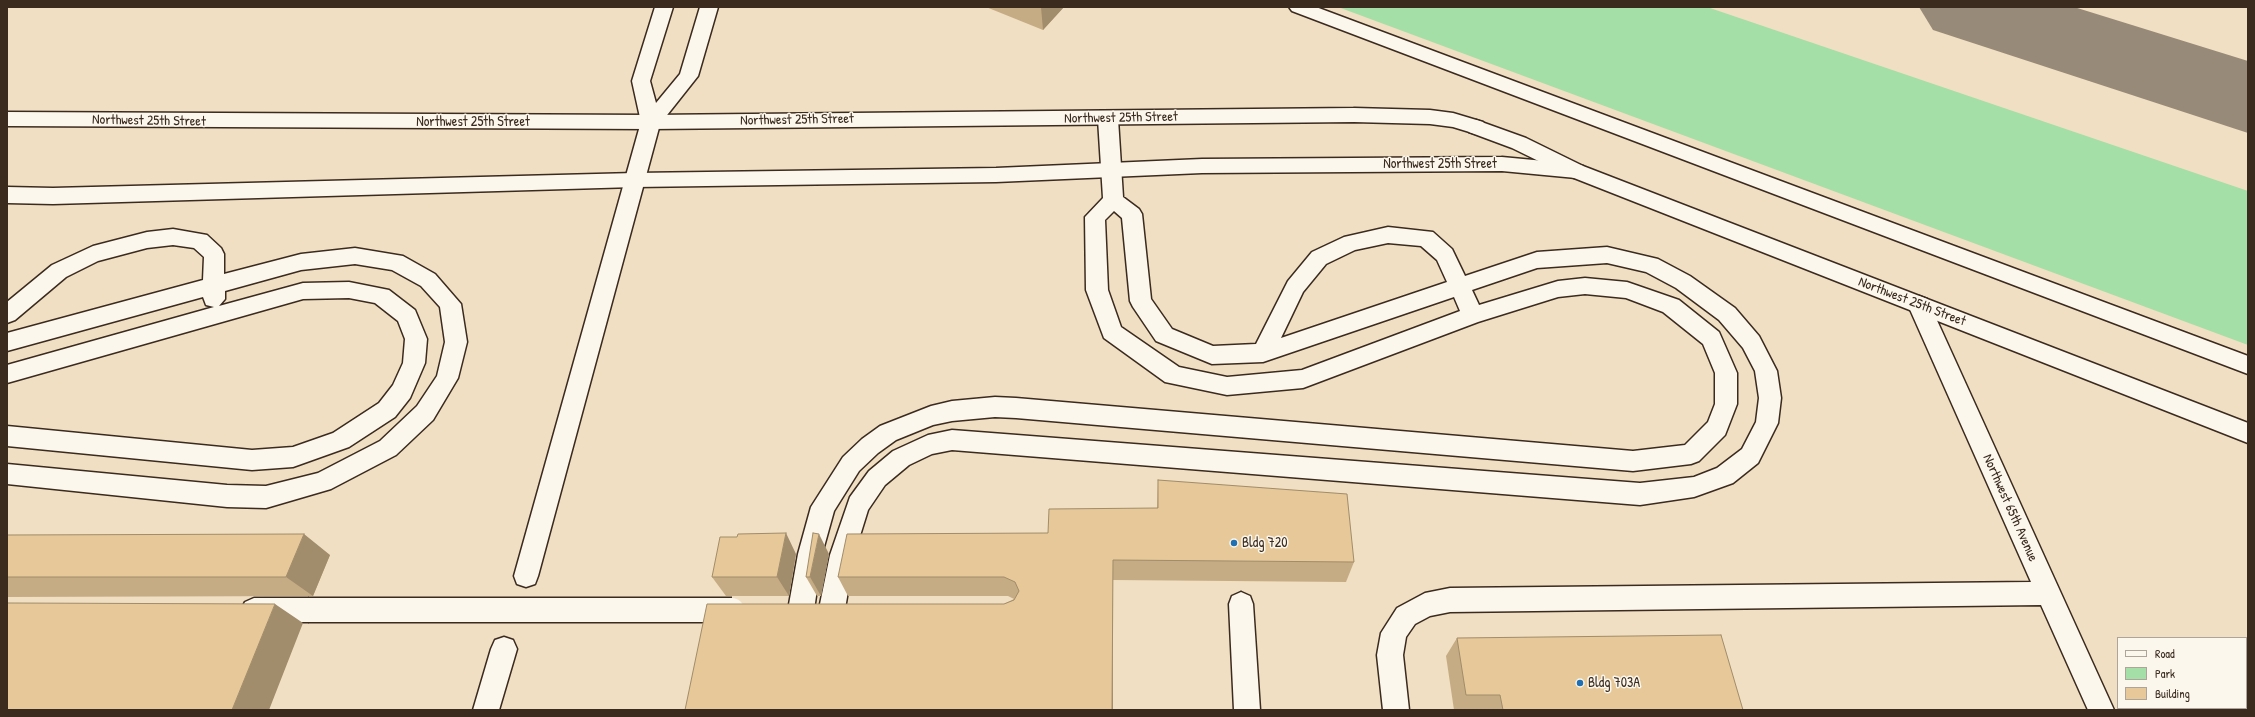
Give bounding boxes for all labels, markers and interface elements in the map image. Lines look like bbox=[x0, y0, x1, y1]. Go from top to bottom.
street label: Northwest 25th Street bbox=[1064, 109, 1178, 127]
street label: Northwest 25th Street bbox=[740, 111, 854, 129]
street label: Northwest 25th Street bbox=[92, 112, 206, 130]
street label: Northwest 25th Street bbox=[416, 114, 530, 130]
street label: Northwest 25th Street bbox=[1383, 156, 1497, 172]
street label: Northwest 25th Street bbox=[1856, 274, 1968, 330]
street label: Northwest 65th Avenue bbox=[1979, 452, 2041, 564]
place label: Bldg 720 bbox=[1242, 535, 1287, 551]
marker: Bldg 720 bbox=[1229, 538, 1239, 548]
legend bbox=[2117, 637, 2247, 709]
text: Road bbox=[2155, 645, 2175, 662]
text: Park bbox=[2155, 665, 2175, 682]
place label: Bldg 703A bbox=[1588, 675, 1640, 691]
marker: Bldg 703A bbox=[1575, 678, 1585, 688]
text: Building bbox=[2155, 685, 2190, 702]

